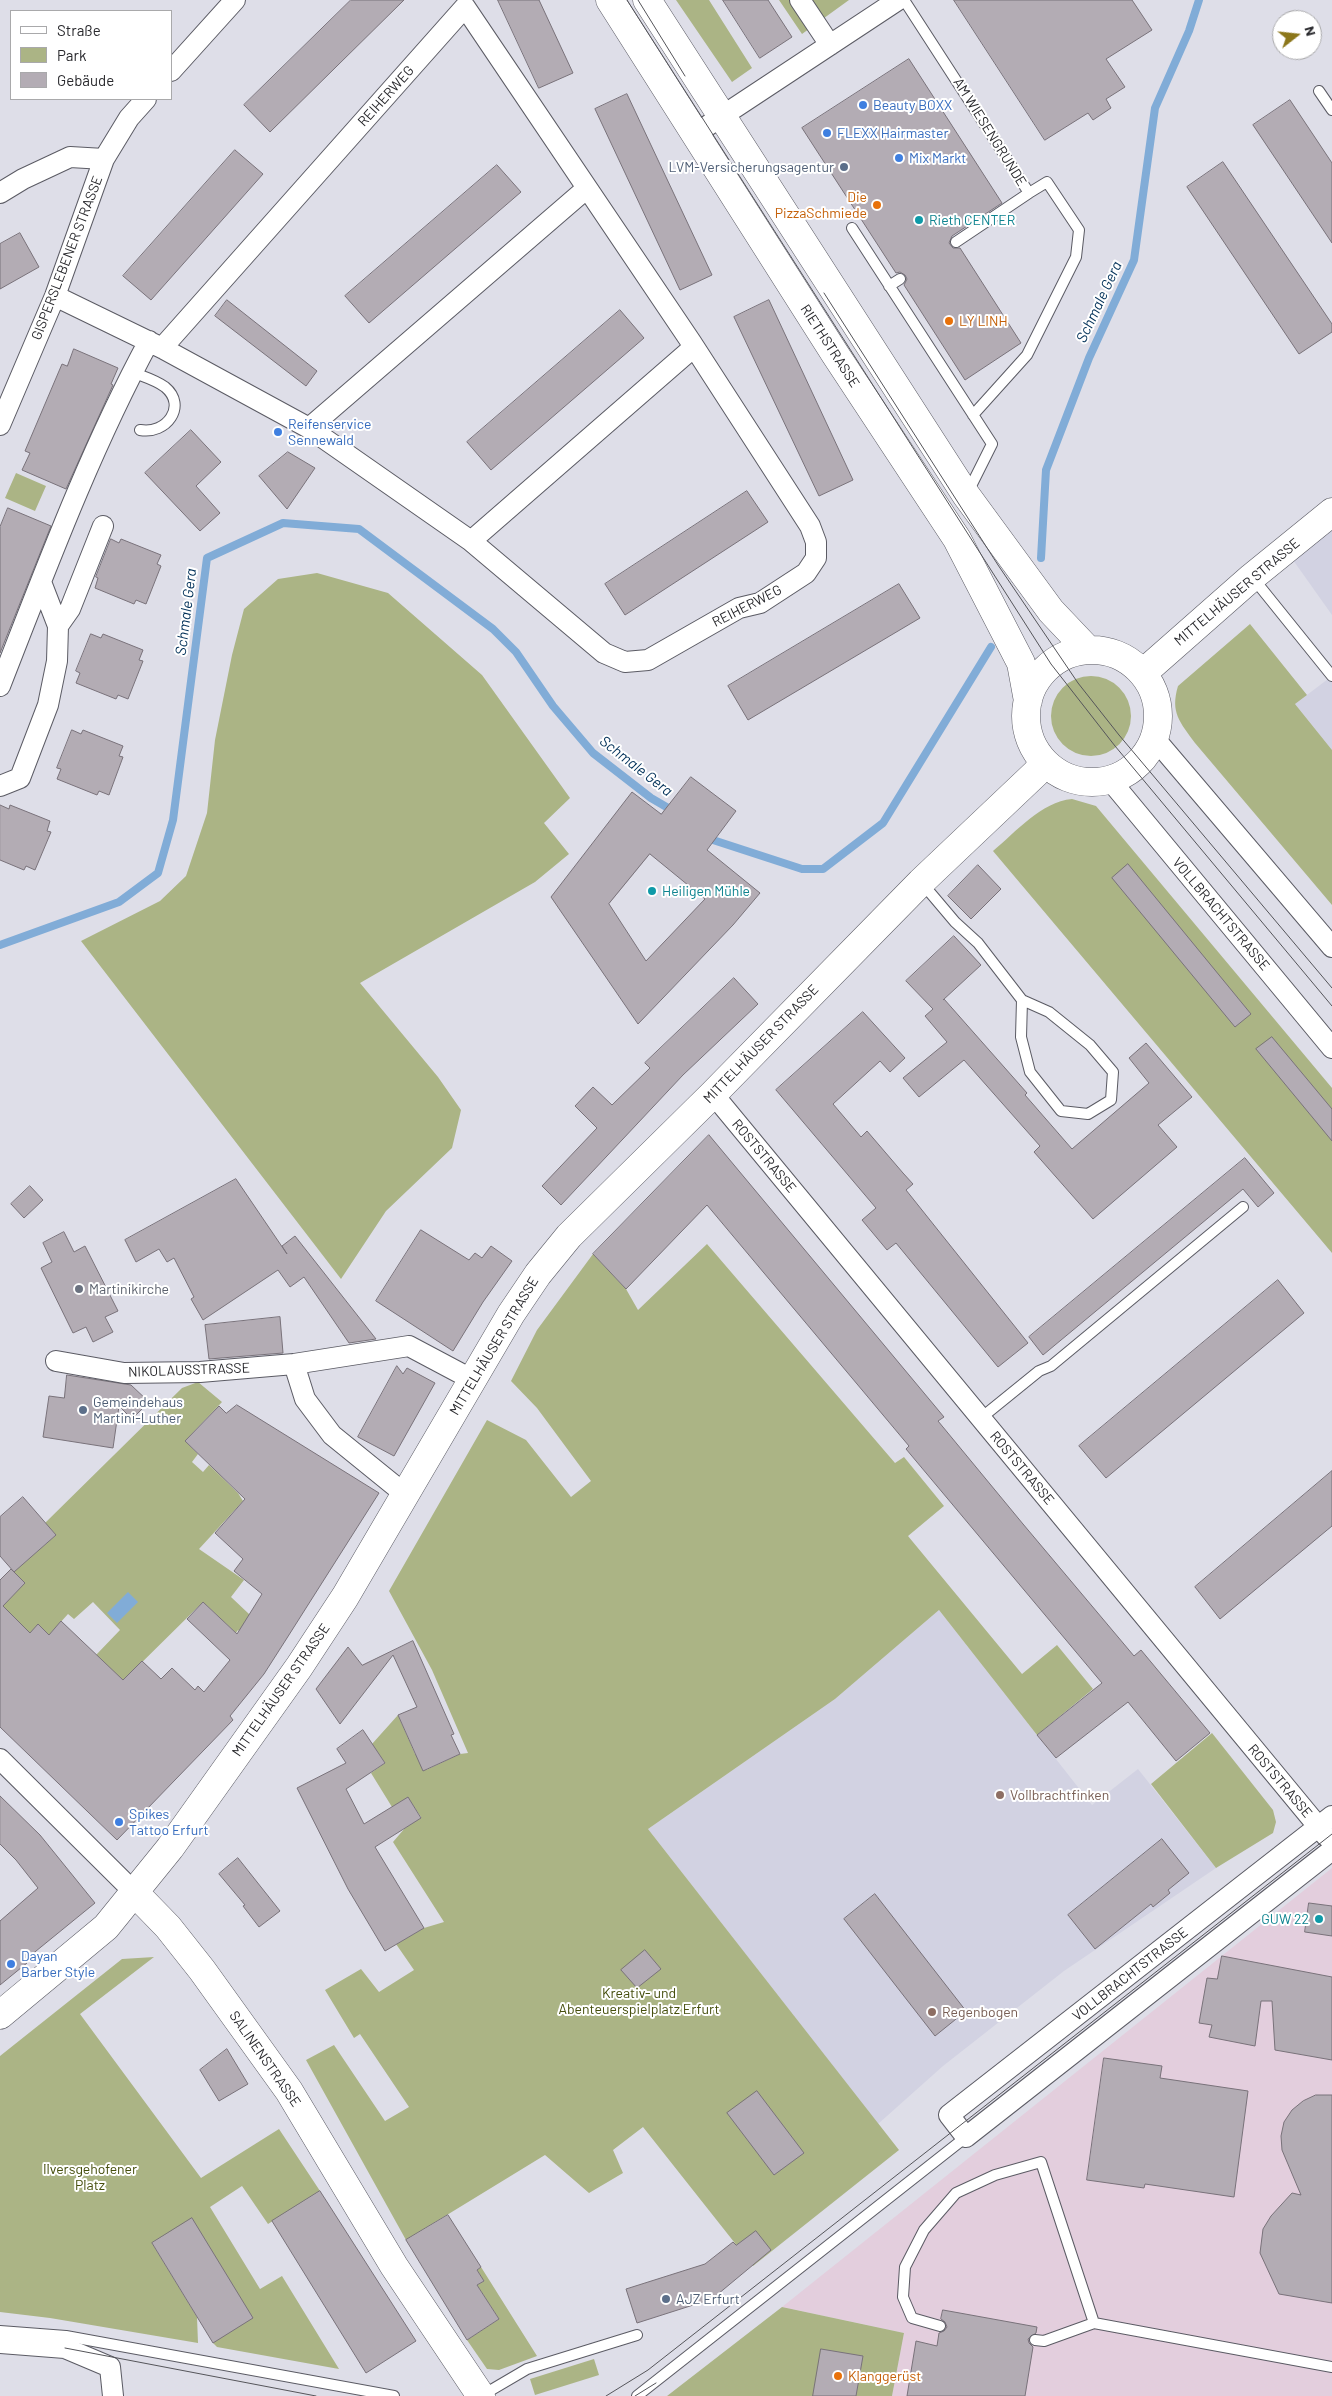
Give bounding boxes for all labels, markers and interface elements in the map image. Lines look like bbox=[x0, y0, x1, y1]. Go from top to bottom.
legend bbox=[10, 10, 172, 100]
north arrow bbox=[1272, 10, 1322, 60]
text: Straße bbox=[57, 21, 101, 39]
text: N bbox=[1301, 24, 1320, 38]
text: Park bbox=[57, 46, 86, 64]
street label: REIHERWEG bbox=[354, 62, 418, 130]
text: Gebäude bbox=[57, 71, 114, 89]
street label: AM WIESENGRUNDE bbox=[950, 75, 1030, 189]
place label: Beauty BOXX bbox=[873, 97, 952, 113]
marker: Beauty BOXX bbox=[857, 99, 869, 111]
place label: FLEXX Hairmaster bbox=[837, 125, 949, 141]
marker: FLEXX Hairmaster bbox=[821, 127, 833, 139]
place label: Mix Markt bbox=[909, 150, 966, 166]
marker: Mix Markt bbox=[893, 152, 905, 164]
place label: LVM-Versicherungsagentur bbox=[669, 159, 834, 175]
marker: LVM-Versicherungsagentur bbox=[838, 161, 850, 173]
street label: GISPERSLEBENER STRASSE bbox=[28, 174, 106, 342]
place label: Die PizzaSchmiede bbox=[775, 189, 867, 222]
marker: Die PizzaSchmiede bbox=[871, 199, 883, 211]
place label: Rieth CENTER bbox=[929, 212, 1015, 228]
marker: Rieth CENTER bbox=[913, 214, 925, 226]
water label: Schmale Gera bbox=[1072, 259, 1126, 345]
street label: RIETHSTRASSE bbox=[797, 301, 863, 391]
place label: LY LINH bbox=[959, 313, 1008, 329]
marker: LY LINH bbox=[943, 315, 955, 327]
place label: Reifenservice Sennewald bbox=[288, 416, 371, 448]
marker: Reifenservice Sennewald bbox=[272, 426, 284, 438]
street label: MITTELHÄUSER STRASSE bbox=[1171, 535, 1303, 649]
water label: Schmale Gera bbox=[172, 567, 200, 657]
street label: REIHERWEG bbox=[709, 581, 785, 631]
water label: Schmale Gera bbox=[596, 732, 676, 800]
street label: VOLLBRACHTSTRASSE bbox=[1169, 854, 1273, 974]
place label: Heiligen Mühle bbox=[662, 883, 750, 899]
marker: Heiligen Mühle bbox=[646, 885, 658, 897]
street label: MITTELHÄUSER STRASSE bbox=[700, 981, 822, 1107]
street label: ROSTSTRASSE bbox=[728, 1116, 800, 1196]
street label: MITTELHÄUSER STRASSE bbox=[446, 1274, 542, 1418]
place label: Martinikirche bbox=[89, 1281, 169, 1297]
marker: Martinikirche bbox=[73, 1283, 85, 1295]
street label: NIKOLAUSSTRASSE bbox=[128, 1359, 250, 1381]
place label: Gemeindehaus Martini-Luther bbox=[93, 1394, 183, 1426]
marker: Gemeindehaus Martini-Luther bbox=[77, 1404, 89, 1416]
street label: ROSTSTRASSE bbox=[986, 1428, 1058, 1508]
street label: MITTELHÄUSER STRASSE bbox=[229, 1620, 333, 1760]
street label: ROSTSTRASSE bbox=[1244, 1741, 1316, 1821]
place label: Vollbrachtfinken bbox=[1010, 1787, 1109, 1803]
marker: Vollbrachtfinken bbox=[994, 1789, 1006, 1801]
place label: Spikes Tattoo Erfurt bbox=[129, 1806, 209, 1838]
marker: Spikes Tattoo Erfurt bbox=[113, 1816, 125, 1828]
place label: GUW 22 bbox=[1261, 1911, 1309, 1927]
marker: GUW 22 bbox=[1313, 1913, 1325, 1925]
street label: VOLLBRACHTSTRASSE bbox=[1069, 1924, 1191, 2024]
place label: Dayan Barber Style bbox=[21, 1948, 95, 1980]
marker: Dayan Barber Style bbox=[5, 1958, 17, 1970]
park label: Kreativ- und Abenteuerspielplatz Erfurt bbox=[559, 1985, 719, 2018]
place label: Regenbogen bbox=[942, 2004, 1018, 2020]
marker: Regenbogen bbox=[926, 2006, 938, 2018]
street label: SALINENSTRASSE bbox=[226, 2008, 304, 2110]
park label: Ilversgehofener Platz bbox=[43, 2161, 137, 2194]
place label: AJZ Erfurt bbox=[676, 2291, 740, 2307]
marker: AJZ Erfurt bbox=[660, 2293, 672, 2305]
place label: Klanggerüst bbox=[848, 2368, 921, 2384]
marker: Klanggerüst bbox=[832, 2370, 844, 2382]

